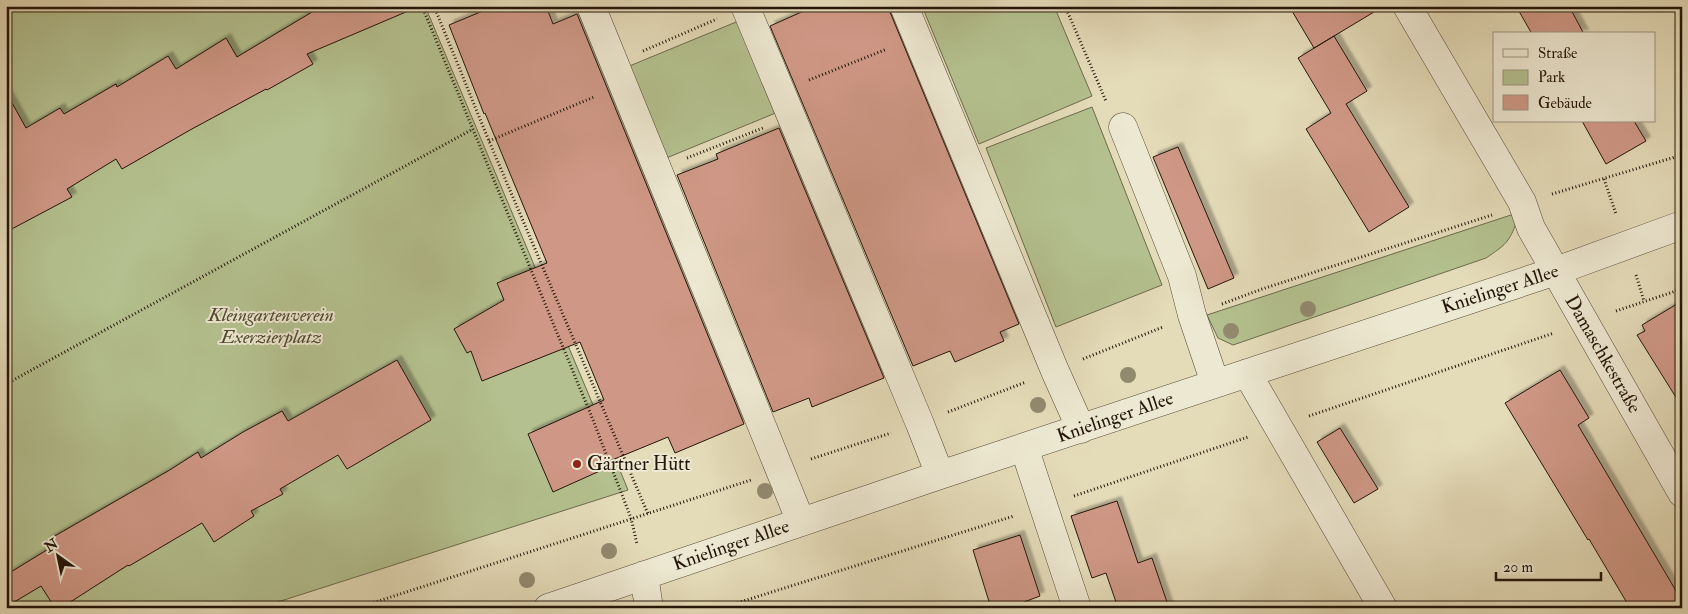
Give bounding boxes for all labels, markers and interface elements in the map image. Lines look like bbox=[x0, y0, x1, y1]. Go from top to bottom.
legend bbox=[1493, 32, 1656, 122]
text: Straße bbox=[1538, 44, 1577, 63]
text: Park bbox=[1538, 68, 1565, 87]
text: Gebäude bbox=[1538, 94, 1592, 113]
street label: Knielinger Allee bbox=[1438, 259, 1562, 319]
street label: Damaschkestraße bbox=[1559, 291, 1647, 417]
park label: Kleingartenverein Exerzierplatz bbox=[207, 303, 334, 349]
street label: Knielinger Allee bbox=[1054, 386, 1176, 448]
place label: Gärtner Hütt bbox=[587, 452, 690, 476]
marker: Gärtner Hütt bbox=[571, 458, 583, 470]
street label: Knielinger Allee bbox=[670, 514, 792, 576]
north arrow bbox=[32, 532, 82, 582]
text: N bbox=[40, 535, 61, 557]
scale bar bbox=[1496, 549, 1600, 581]
text: 20 m bbox=[1503, 558, 1533, 577]

